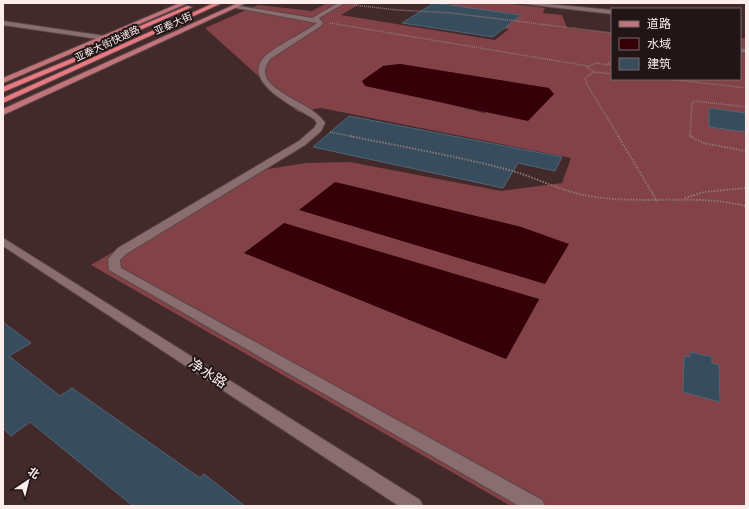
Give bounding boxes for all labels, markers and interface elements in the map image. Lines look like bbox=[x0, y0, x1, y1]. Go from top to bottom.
legend bbox=[611, 8, 741, 80]
street label: 亚泰大街 bbox=[152, 9, 194, 37]
text: 道路 bbox=[647, 16, 671, 30]
street label: 亚泰大街快速路 bbox=[73, 23, 141, 63]
text: 水域 bbox=[647, 36, 671, 50]
text: 建筑 bbox=[647, 56, 671, 70]
street label: 净水路 bbox=[186, 354, 231, 391]
north arrow bbox=[8, 461, 48, 501]
text: 北 bbox=[26, 464, 42, 481]

